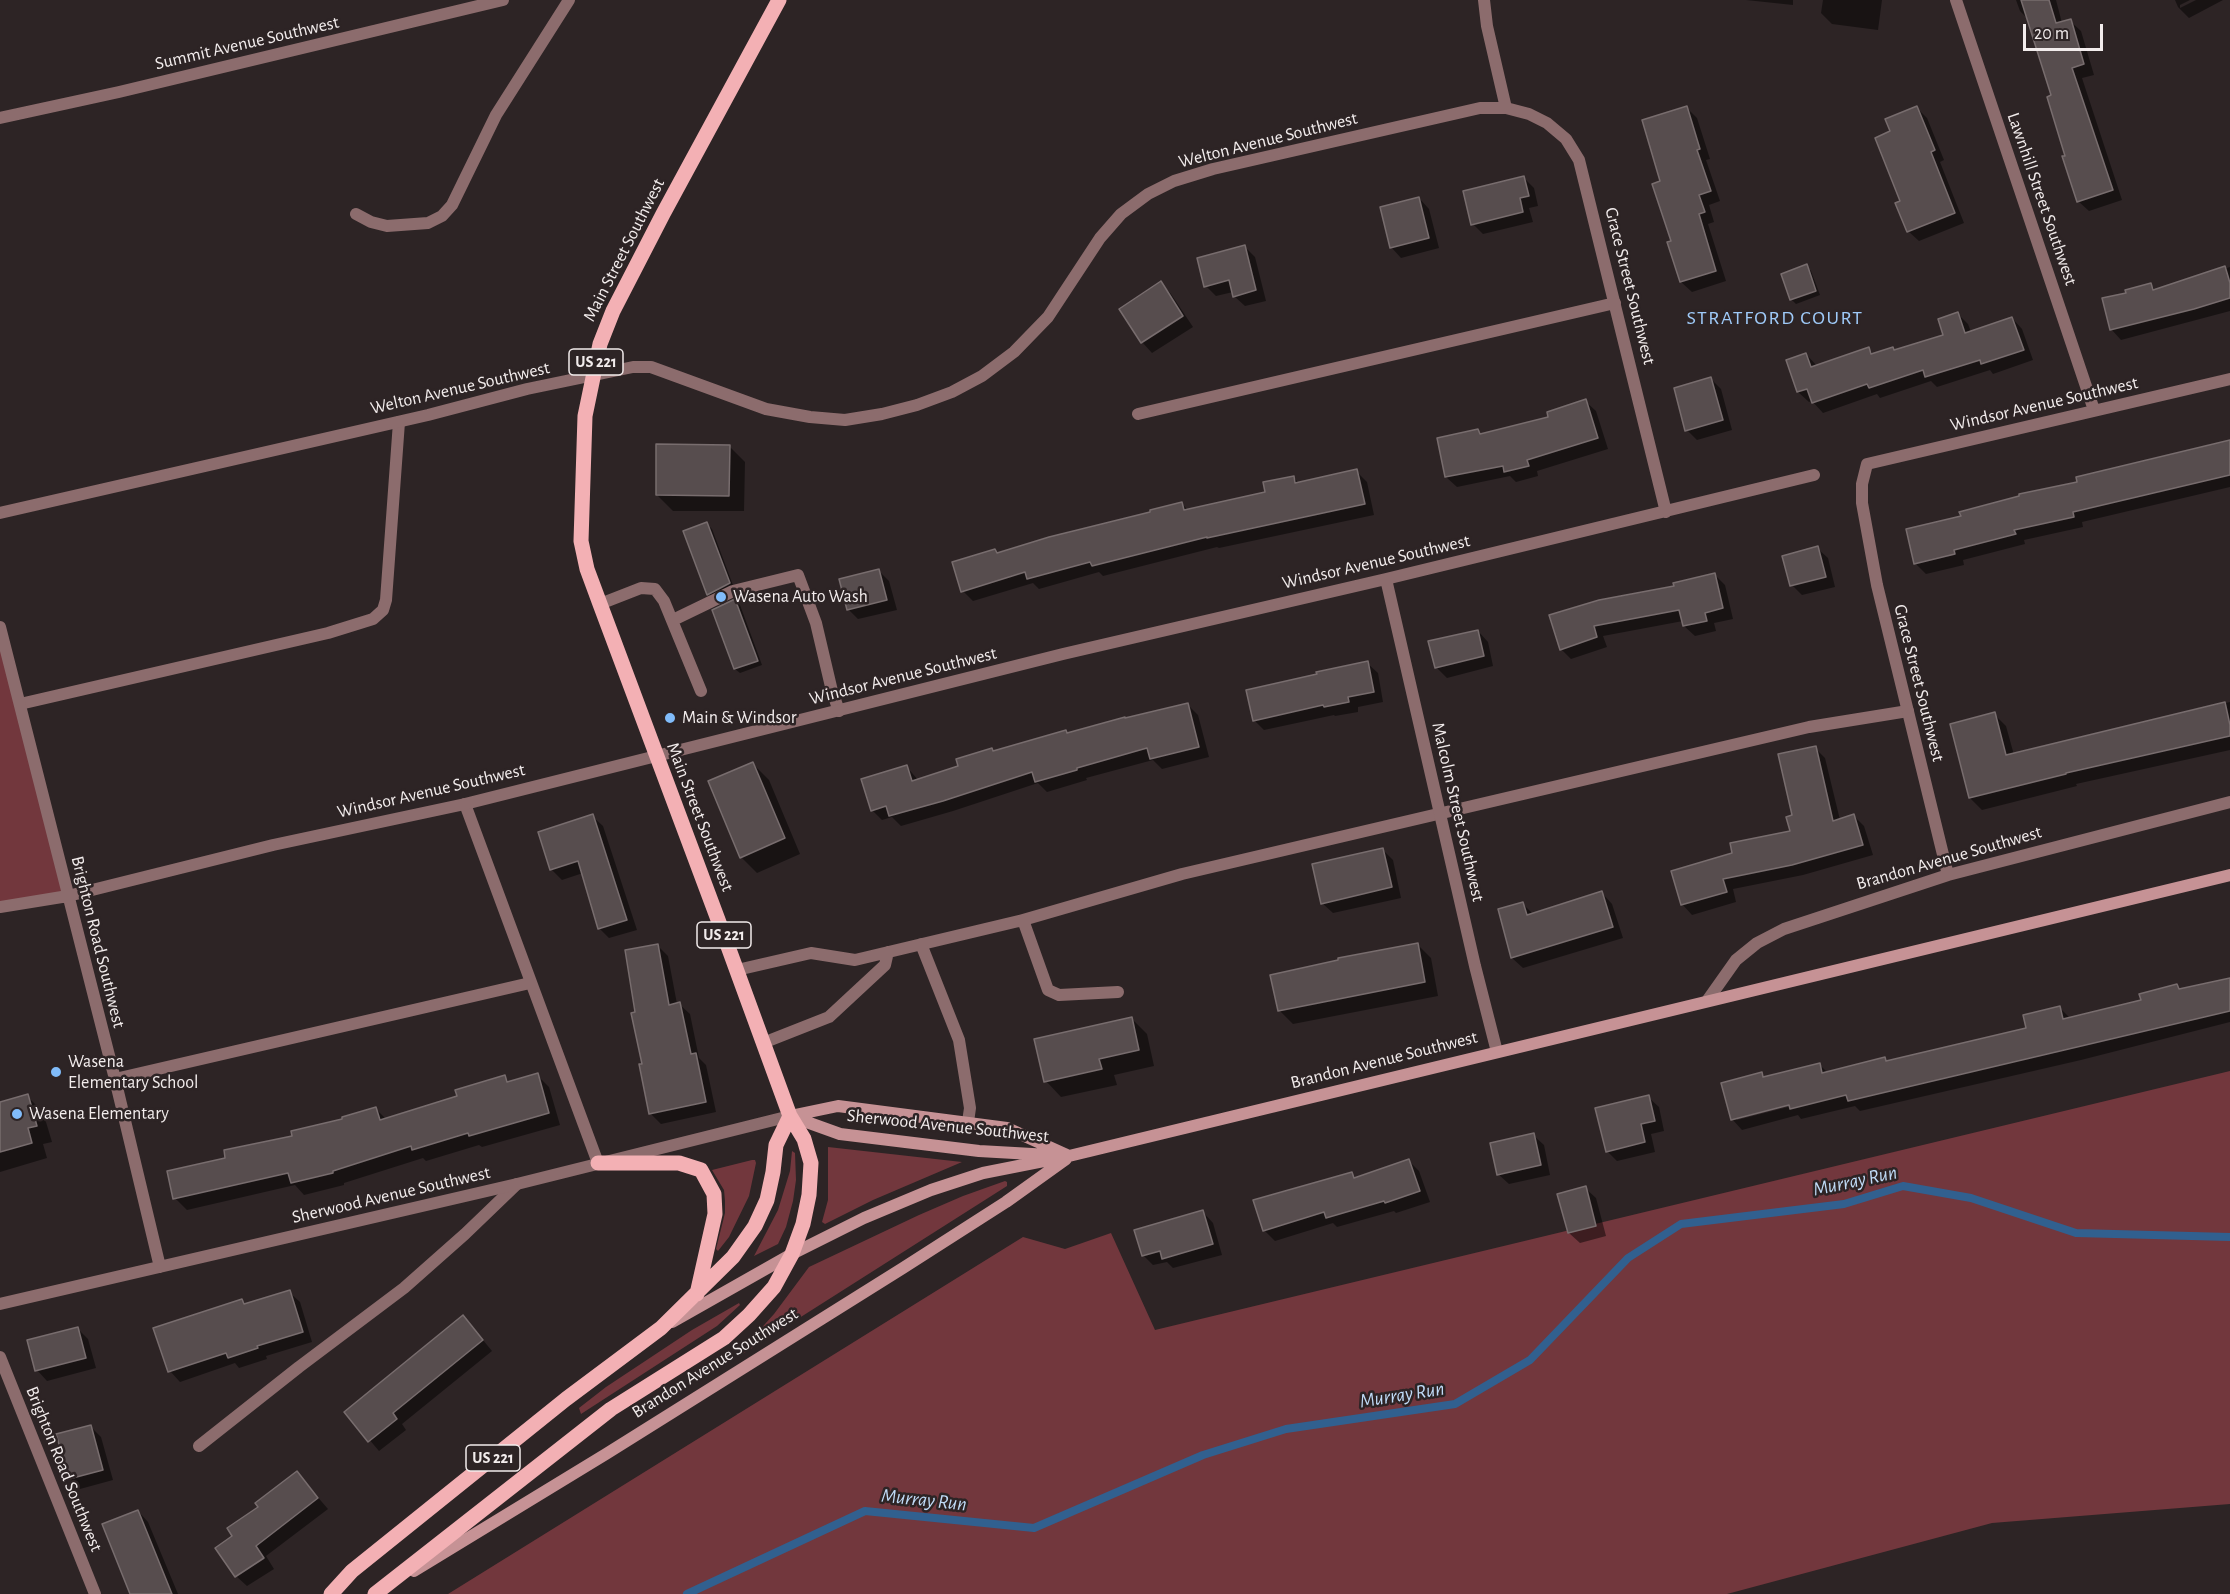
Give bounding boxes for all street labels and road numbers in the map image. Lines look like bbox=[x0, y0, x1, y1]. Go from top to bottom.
street label: Summit Avenue Southwest bbox=[153, 11, 341, 75]
street label: Welton Avenue Southwest bbox=[1176, 107, 1360, 173]
street label: Lawnhill Street Southwest bbox=[2002, 110, 2082, 288]
street label: Main Street Southwest bbox=[579, 175, 669, 325]
street label: Grace Street Southwest bbox=[1600, 205, 1660, 367]
road number: US 221 bbox=[569, 349, 623, 375]
street label: Welton Avenue Southwest bbox=[368, 357, 552, 419]
street label: Windsor Avenue Southwest bbox=[1948, 372, 2140, 436]
street label: Windsor Avenue Southwest bbox=[1280, 530, 1472, 594]
street label: Grace Street Southwest bbox=[1889, 602, 1949, 764]
street label: Windsor Avenue Southwest bbox=[807, 642, 999, 710]
street label: Malcolm Street Southwest bbox=[1427, 720, 1489, 904]
street label: Main Street Southwest bbox=[662, 739, 738, 895]
street label: Windsor Avenue Southwest bbox=[335, 759, 527, 823]
street label: Brandon Avenue Southwest bbox=[1854, 821, 2044, 895]
street label: Brighton Road Southwest bbox=[66, 854, 130, 1030]
road number: US 221 bbox=[697, 922, 751, 948]
street label: Brandon Avenue Southwest bbox=[1288, 1026, 1480, 1094]
street label: Sherwood Avenue Southwest bbox=[846, 1105, 1050, 1147]
street label: Sherwood Avenue Southwest bbox=[290, 1162, 492, 1228]
street label: Brandon Avenue Southwest bbox=[628, 1303, 802, 1423]
street label: Brighton Road Southwest bbox=[21, 1383, 107, 1555]
road number: US 221 bbox=[466, 1445, 520, 1471]

